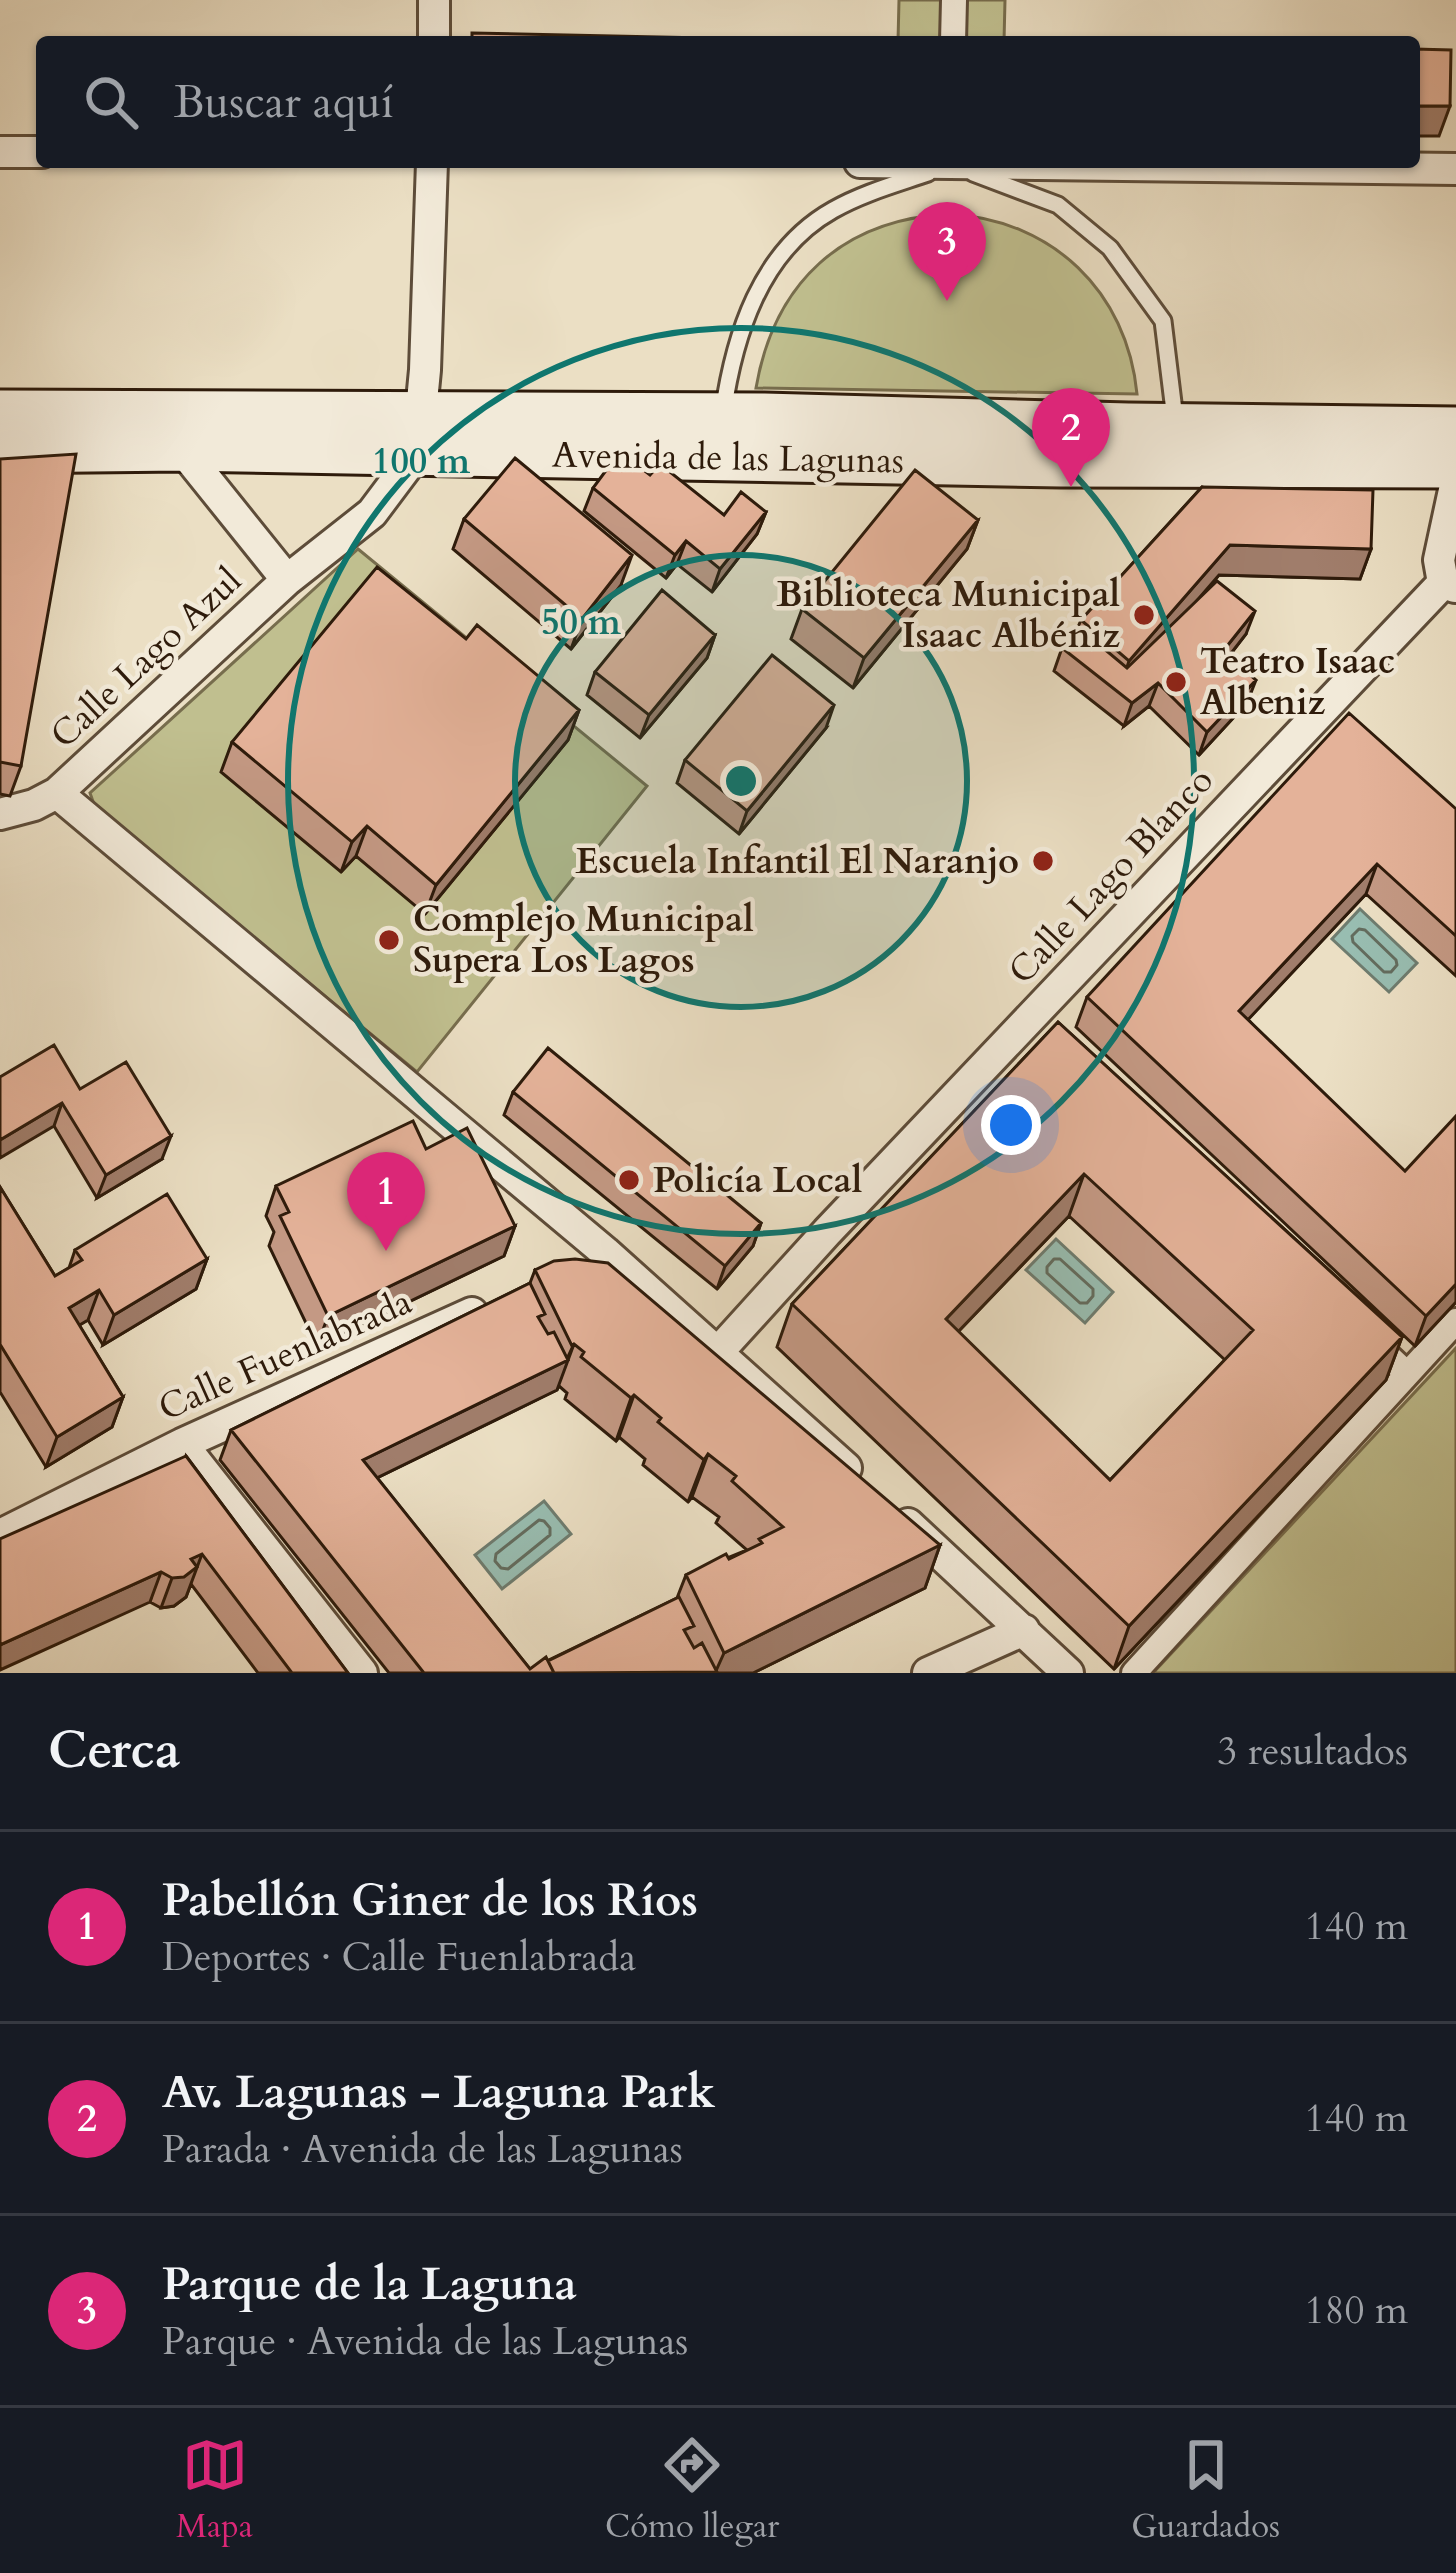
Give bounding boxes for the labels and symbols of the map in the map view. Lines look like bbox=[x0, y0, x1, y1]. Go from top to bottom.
pin: 3 bbox=[908, 202, 986, 301]
pin: 2 bbox=[1032, 388, 1110, 487]
street label: Avenida de las Lagunas bbox=[552, 430, 904, 486]
text: 100 m bbox=[372, 437, 471, 486]
street label: Calle Lago Azul bbox=[40, 557, 252, 759]
place label: Biblioteca Municipal Isaac Albéniz bbox=[776, 570, 1120, 660]
text: 50 m bbox=[541, 598, 622, 647]
marker: Biblioteca Municipal Isaac Albéniz bbox=[1131, 602, 1157, 628]
place label: Teatro Isaac Albeniz bbox=[1200, 637, 1395, 727]
marker: Teatro Isaac Albeniz bbox=[1163, 669, 1189, 695]
street label: Calle Lago Blanco bbox=[998, 757, 1224, 995]
centre of rings bbox=[720, 760, 762, 802]
place label: Escuela Infantil El Naranjo bbox=[575, 837, 1019, 886]
marker: Escuela Infantil El Naranjo bbox=[1030, 848, 1056, 874]
place label: Complejo Municipal Supera Los Lagos bbox=[413, 895, 754, 985]
marker: Complejo Municipal Supera Los Lagos bbox=[376, 927, 402, 953]
your location bbox=[981, 1095, 1041, 1155]
pin: 1 bbox=[347, 1152, 425, 1251]
place label: Policía Local bbox=[653, 1156, 862, 1205]
marker: Policía Local bbox=[616, 1167, 642, 1193]
street label: Calle Fuenlabrada bbox=[151, 1277, 420, 1433]

